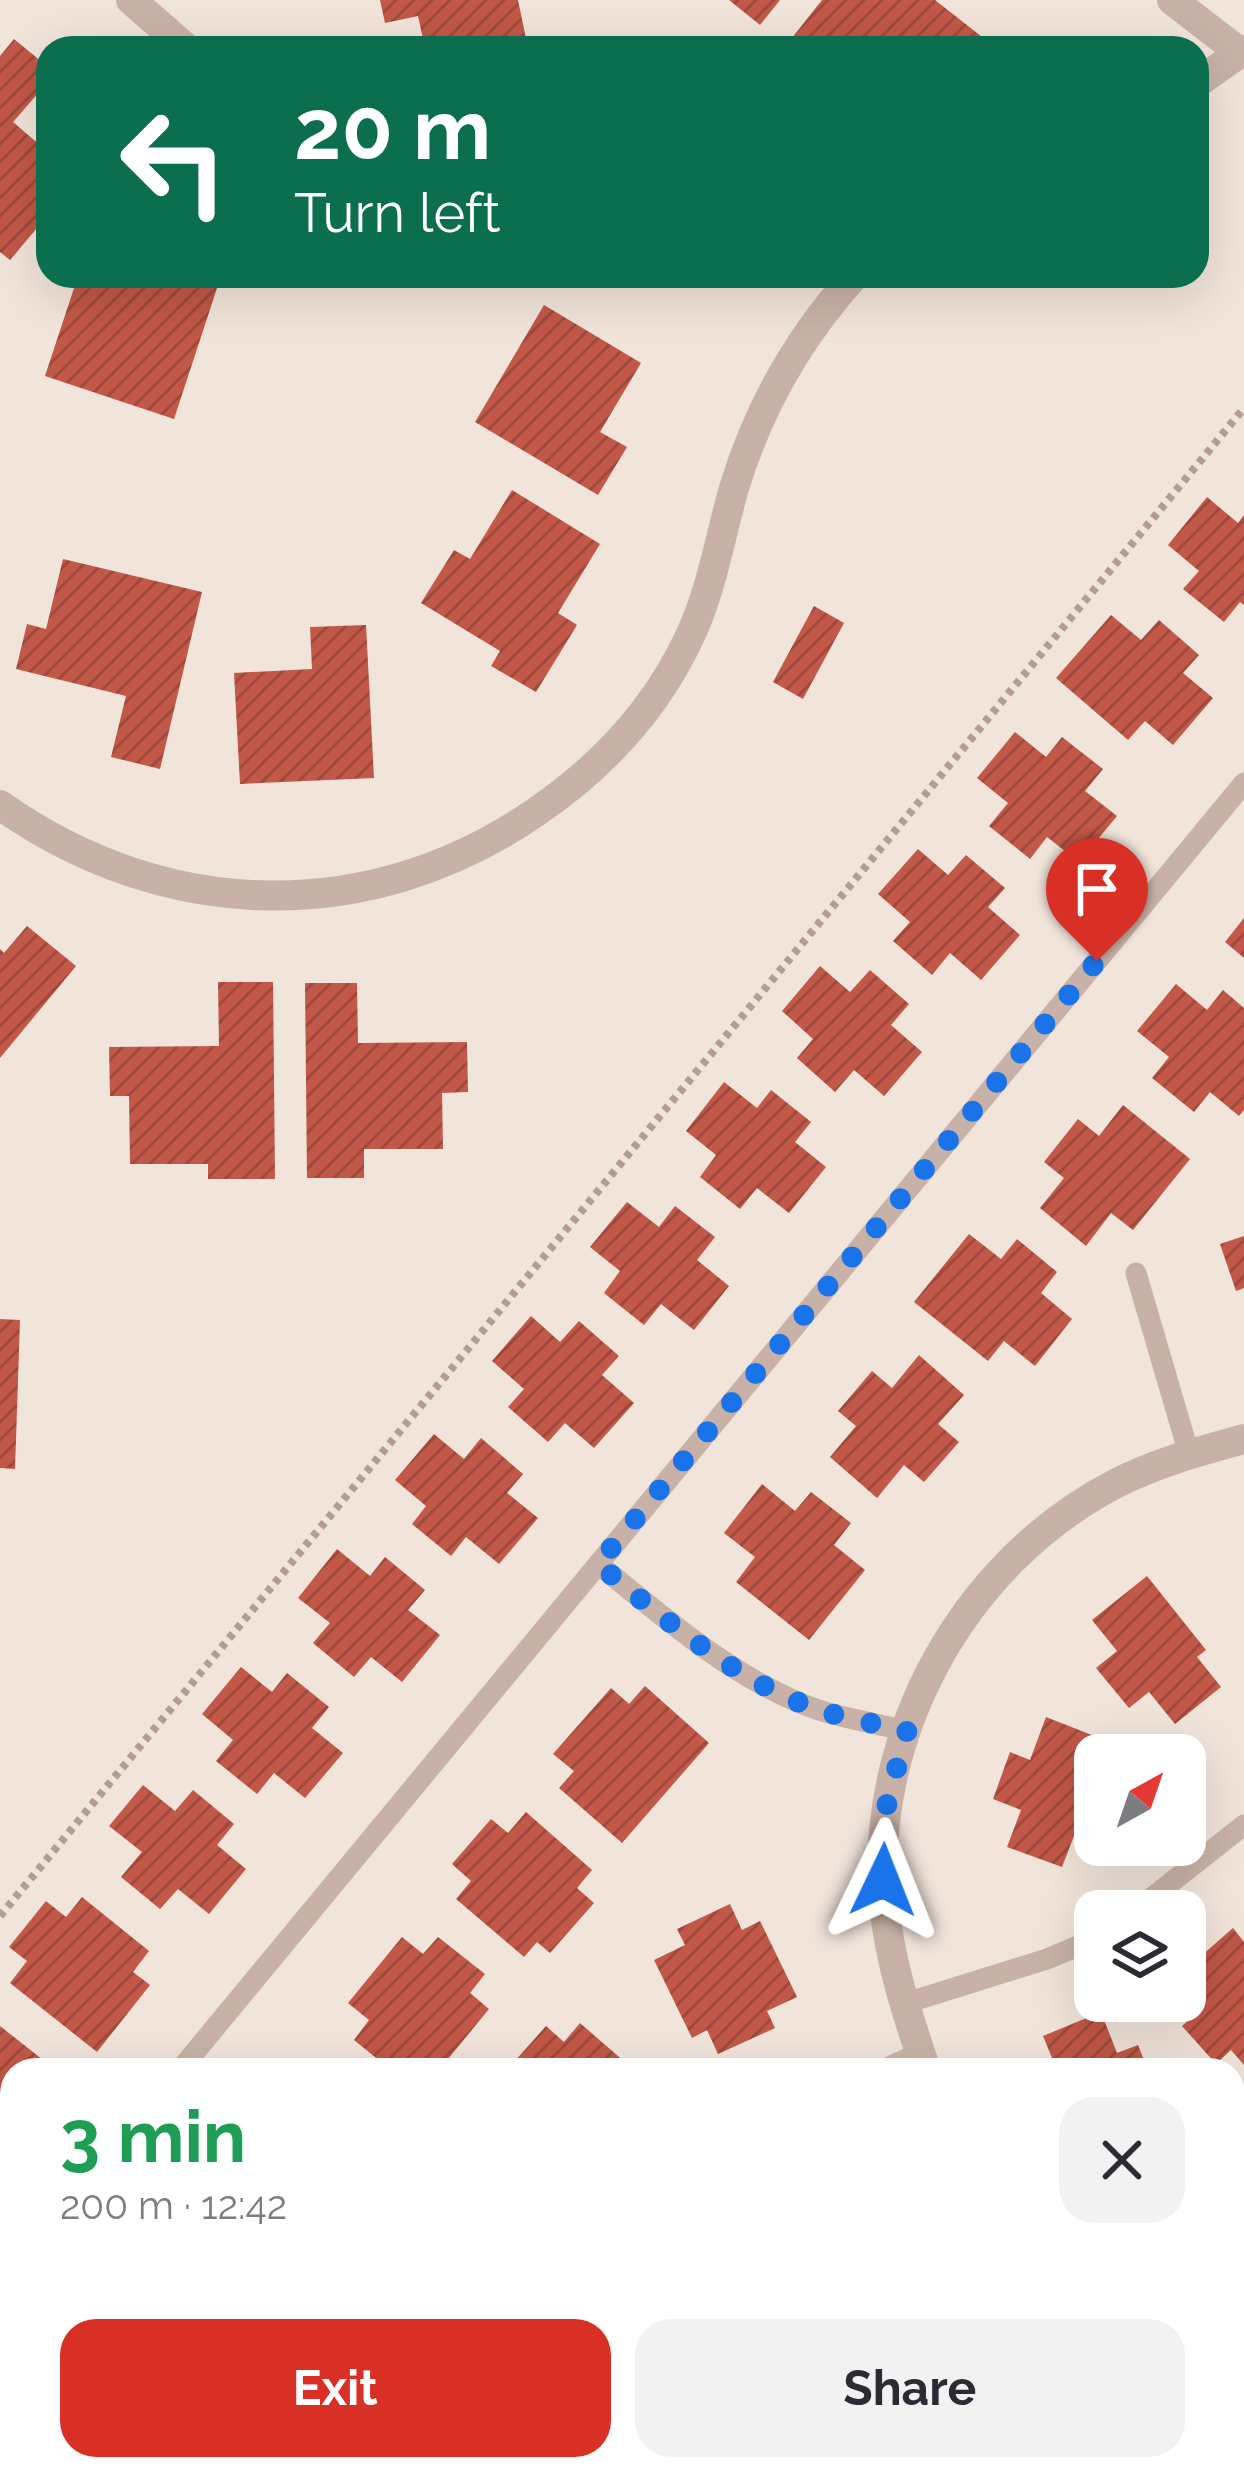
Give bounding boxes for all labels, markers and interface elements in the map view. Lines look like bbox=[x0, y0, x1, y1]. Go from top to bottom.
text: 20 m bbox=[294, 80, 491, 179]
icon: left bbox=[96, 84, 252, 240]
text: Turn left bbox=[294, 181, 501, 245]
pin bbox=[1046, 838, 1148, 961]
icon: arrive bbox=[1064, 856, 1130, 922]
north arrow bbox=[1074, 1734, 1206, 1866]
map controls bbox=[1074, 1734, 1206, 2022]
position arrow bbox=[820, 1817, 946, 1943]
button: layers bbox=[1074, 1890, 1206, 2022]
text: 3 min bbox=[60, 2094, 246, 2179]
button: close bbox=[1059, 2097, 1185, 2223]
text: 200 m · 12:42 bbox=[60, 2182, 287, 2228]
button: Exit bbox=[60, 2319, 611, 2457]
button: Share bbox=[635, 2319, 1185, 2457]

